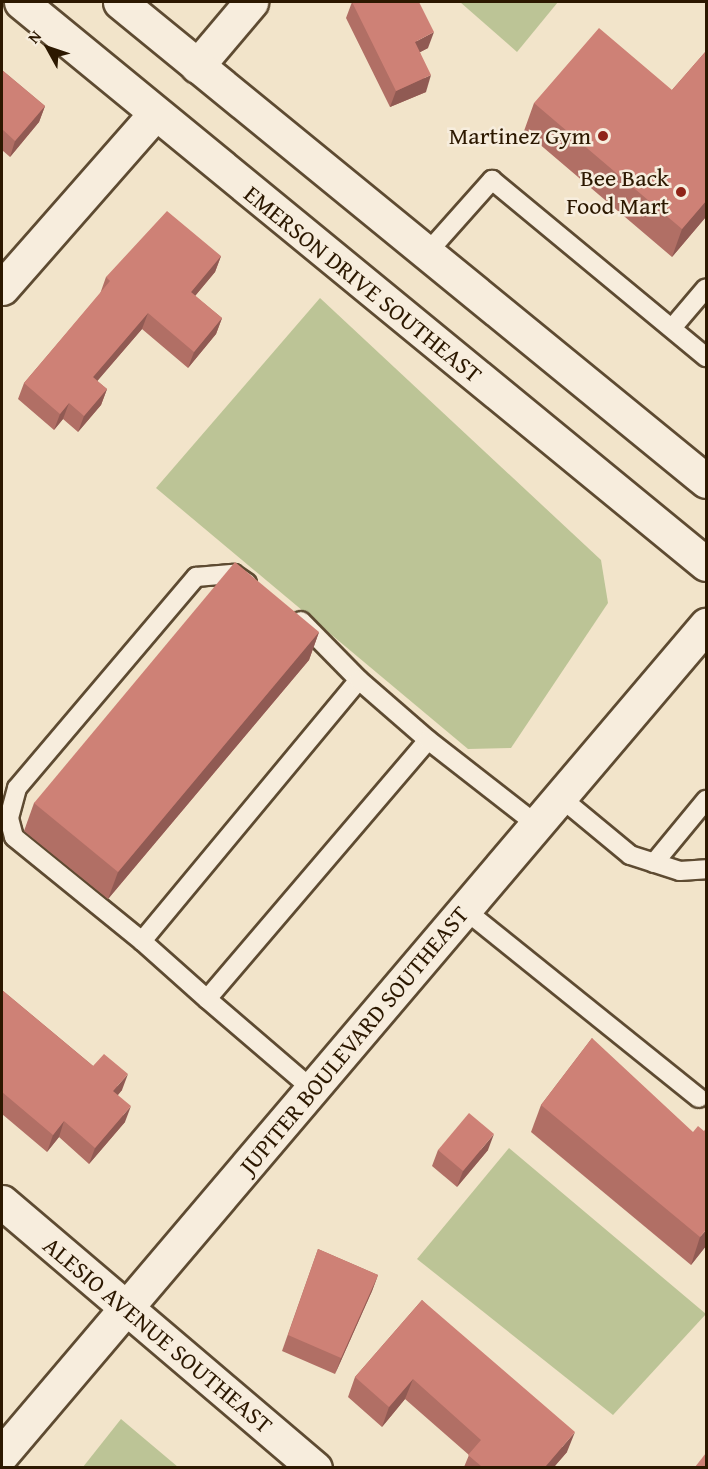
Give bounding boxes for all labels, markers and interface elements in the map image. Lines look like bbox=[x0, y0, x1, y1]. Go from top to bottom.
north arrow bbox=[18, 18, 78, 78]
text: N bbox=[22, 25, 47, 48]
place label: Martinez Gym bbox=[449, 122, 591, 150]
marker: Martinez Gym bbox=[596, 129, 610, 143]
place label: Bee Back Food Mart bbox=[566, 164, 669, 220]
street label: EMERSON DRIVE SOUTHEAST bbox=[238, 179, 488, 389]
marker: Bee Back Food Mart bbox=[674, 185, 688, 199]
street label: JUPITER BOULEVARD SOUTHEAST bbox=[233, 900, 475, 1180]
street label: ALESIO AVENUE SOUTHEAST bbox=[38, 1231, 278, 1439]

